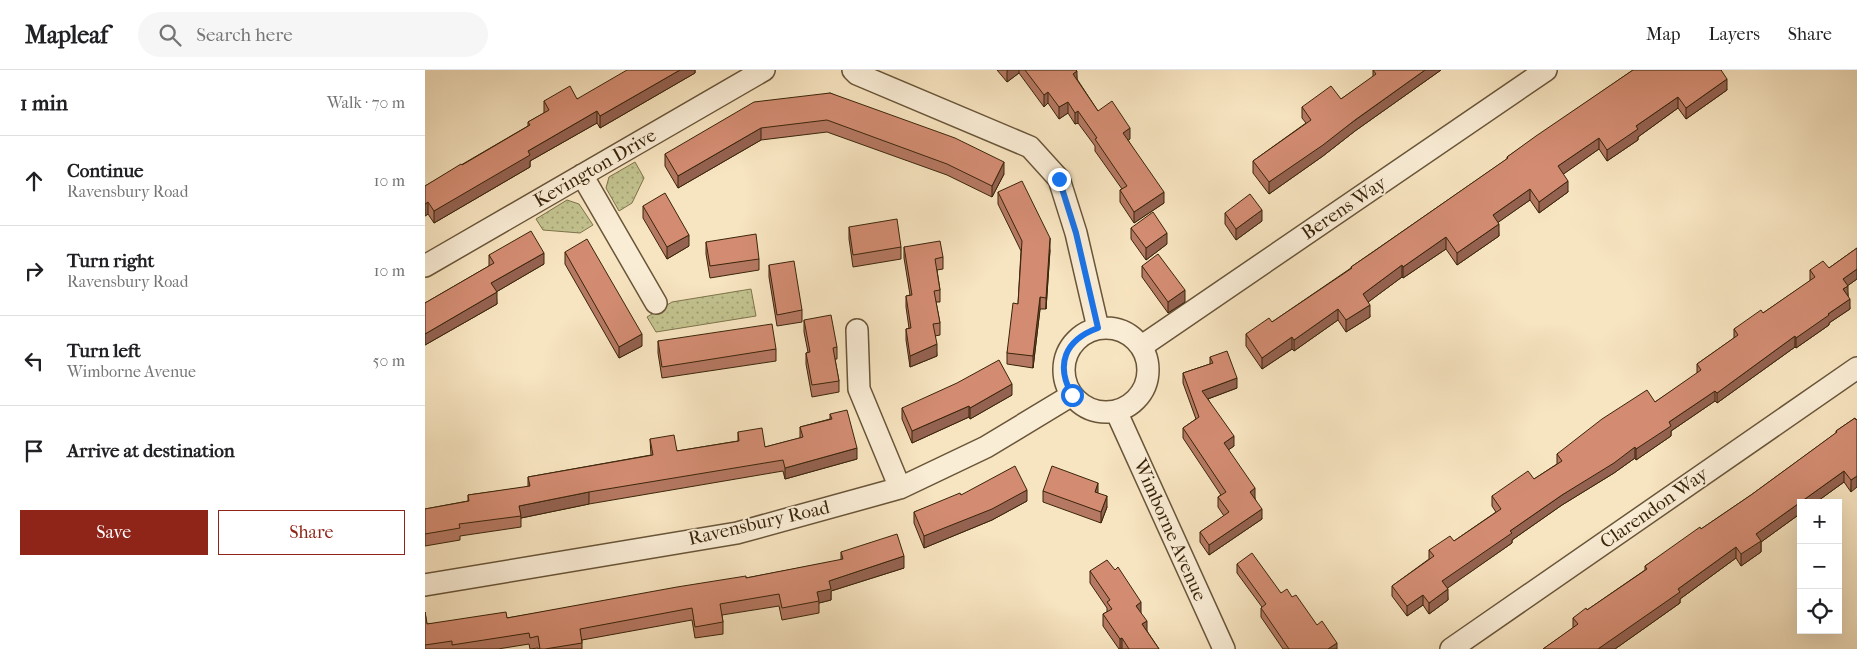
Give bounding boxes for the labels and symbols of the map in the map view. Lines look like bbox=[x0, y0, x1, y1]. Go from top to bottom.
street label: Kevington Drive bbox=[530, 124, 660, 212]
route end bbox=[1048, 168, 1071, 191]
street label: Berens Way bbox=[1298, 171, 1391, 244]
route start bbox=[1061, 384, 1084, 407]
street label: Wimborne Avenue bbox=[1128, 455, 1211, 604]
street label: Clarendon Way bbox=[1596, 462, 1713, 553]
street label: Ravensbury Road bbox=[686, 496, 832, 550]

